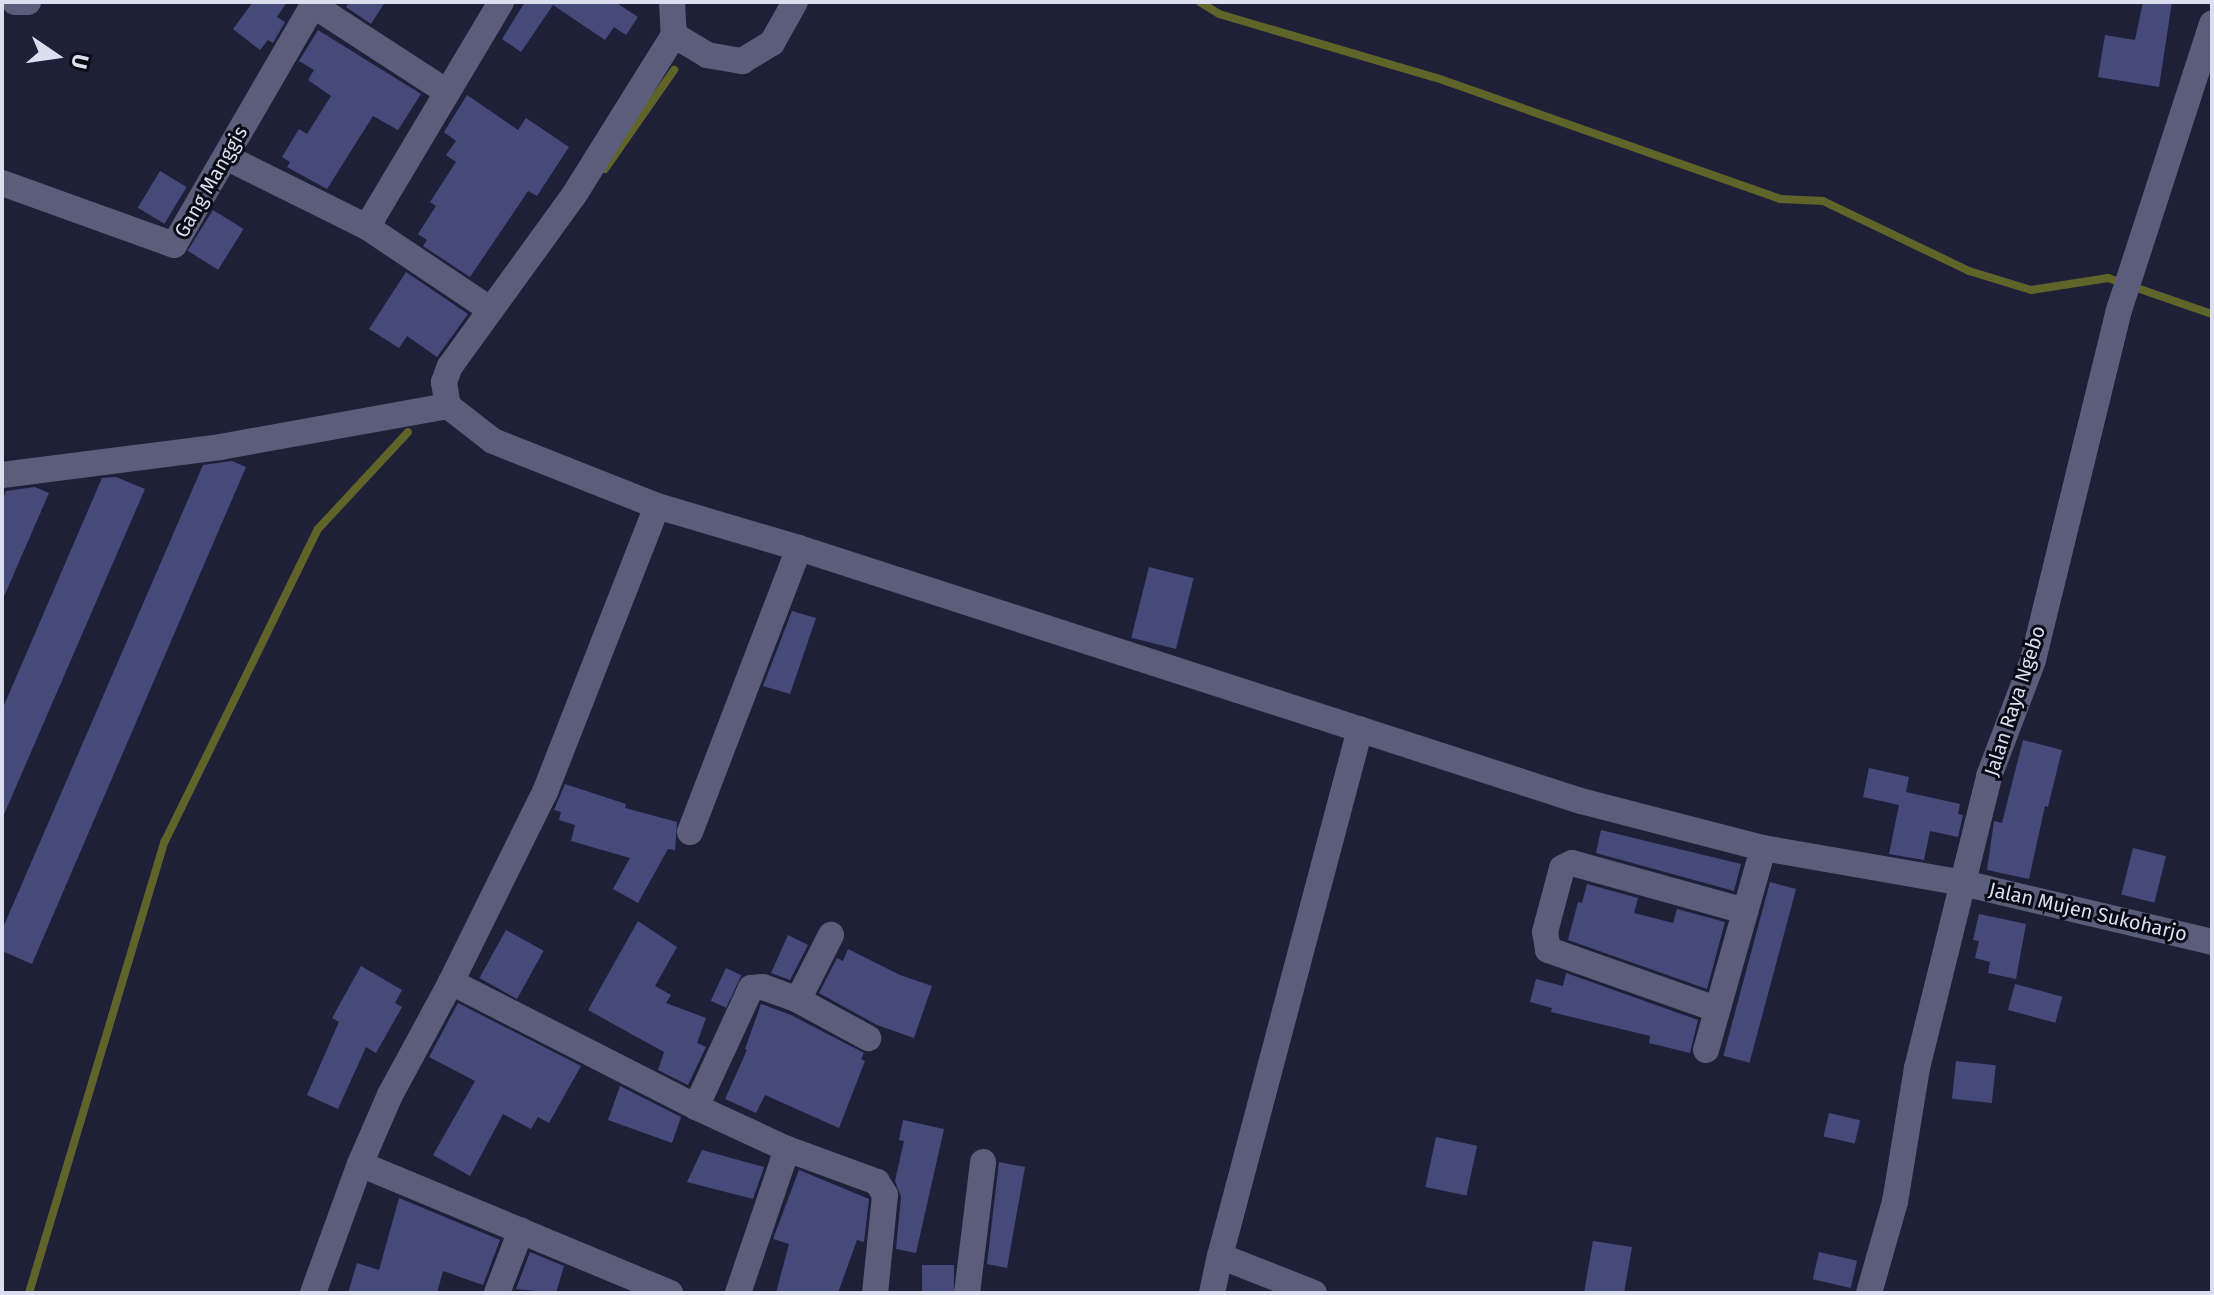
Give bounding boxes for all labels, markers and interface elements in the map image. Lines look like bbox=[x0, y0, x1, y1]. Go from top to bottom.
north arrow bbox=[16, 16, 96, 96]
text: U bbox=[65, 51, 95, 72]
street label: Gang Manggis bbox=[169, 122, 253, 242]
street label: Jalan Raya Ngebo bbox=[1979, 623, 2051, 779]
street label: Jalan Mujen Sukoharjo bbox=[1986, 877, 2190, 947]

